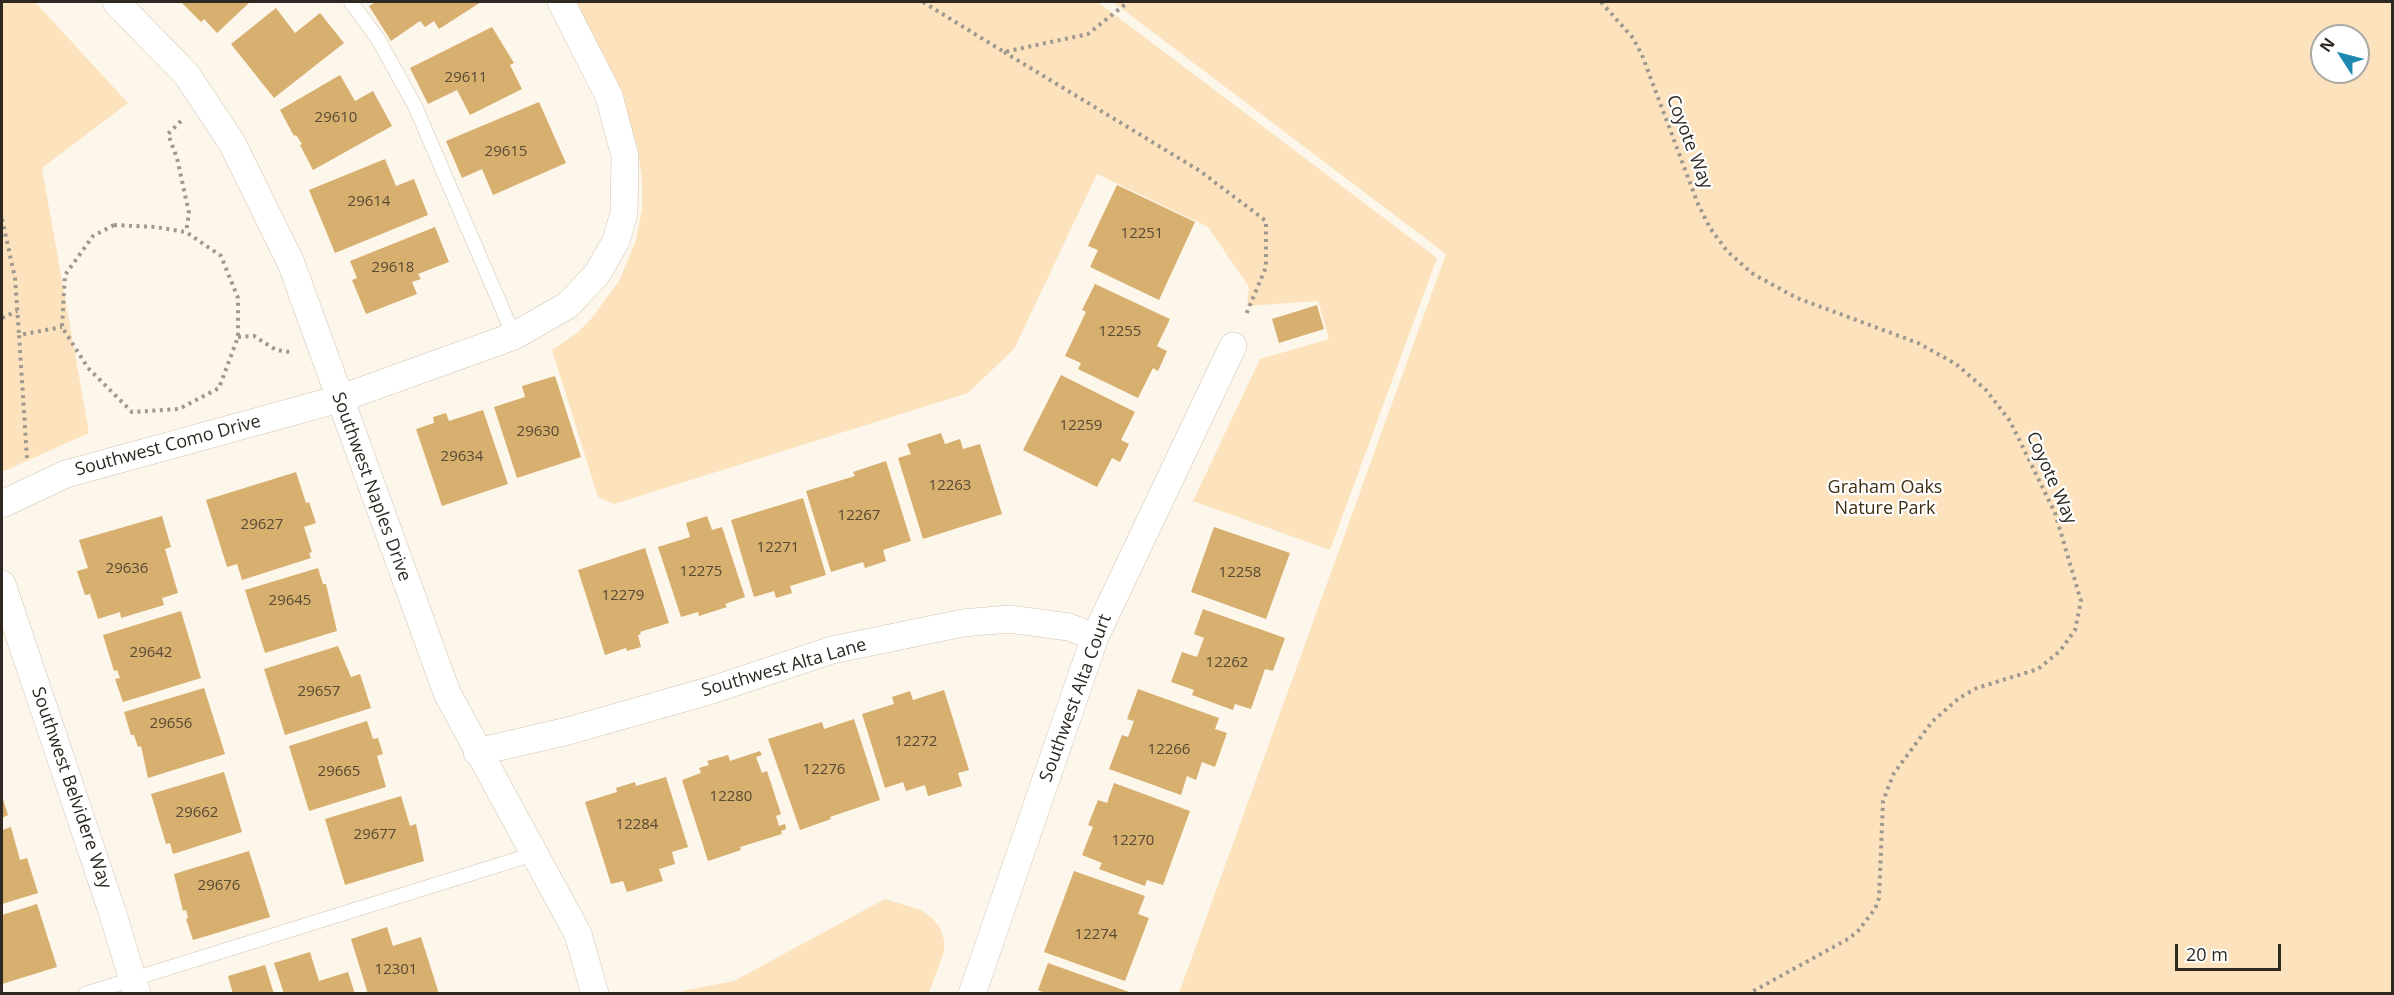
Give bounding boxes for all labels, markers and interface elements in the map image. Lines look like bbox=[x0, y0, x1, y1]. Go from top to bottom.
north arrow bbox=[2310, 24, 2370, 84]
text: N bbox=[2314, 33, 2340, 56]
house number: 29611 bbox=[445, 69, 487, 87]
street label: Coyote Way bbox=[1661, 92, 1717, 192]
house number: 29610 bbox=[315, 109, 357, 127]
house number: 29615 bbox=[485, 143, 527, 161]
house number: 29614 bbox=[348, 193, 390, 211]
house number: 12251 bbox=[1121, 225, 1163, 243]
house number: 29618 bbox=[372, 259, 414, 277]
house number: 12255 bbox=[1099, 323, 1141, 341]
street label: Southwest Naples Drive bbox=[327, 390, 415, 584]
street label: Southwest Como Drive bbox=[73, 411, 263, 481]
house number: 12259 bbox=[1060, 417, 1102, 435]
house number: 29630 bbox=[517, 423, 559, 441]
street label: Coyote Way bbox=[2021, 428, 2081, 528]
house number: 29634 bbox=[441, 448, 483, 466]
house number: 12263 bbox=[929, 477, 971, 495]
park label: Graham Oaks Nature Park bbox=[1828, 477, 1942, 520]
house number: 12267 bbox=[838, 507, 880, 525]
house number: 29627 bbox=[241, 516, 283, 534]
house number: 12271 bbox=[757, 539, 799, 557]
house number: 29636 bbox=[106, 560, 148, 578]
house number: 12275 bbox=[680, 563, 722, 581]
house number: 12258 bbox=[1219, 564, 1261, 582]
house number: 12279 bbox=[602, 587, 644, 605]
house number: 29645 bbox=[269, 592, 311, 610]
street label: Southwest Alta Court bbox=[1036, 611, 1116, 785]
street label: Southwest Alta Lane bbox=[699, 634, 869, 702]
house number: 29642 bbox=[130, 644, 172, 662]
house number: 12262 bbox=[1206, 654, 1248, 672]
house number: 29657 bbox=[298, 683, 340, 701]
street label: Southwest Belvidere Way bbox=[26, 684, 116, 892]
house number: 29656 bbox=[150, 715, 192, 733]
house number: 12272 bbox=[895, 733, 937, 751]
house number: 12266 bbox=[1148, 741, 1190, 759]
house number: 12276 bbox=[803, 761, 845, 779]
house number: 29665 bbox=[318, 763, 360, 781]
house number: 12280 bbox=[710, 788, 752, 806]
house number: 29662 bbox=[176, 804, 218, 822]
house number: 12284 bbox=[616, 816, 658, 834]
house number: 29677 bbox=[354, 826, 396, 844]
house number: 12270 bbox=[1112, 832, 1154, 850]
house number: 29676 bbox=[198, 877, 240, 895]
house number: 12274 bbox=[1075, 926, 1117, 944]
scale bar bbox=[2178, 932, 2284, 970]
text: 20 m bbox=[2186, 942, 2228, 966]
house number: 12301 bbox=[375, 961, 417, 979]

